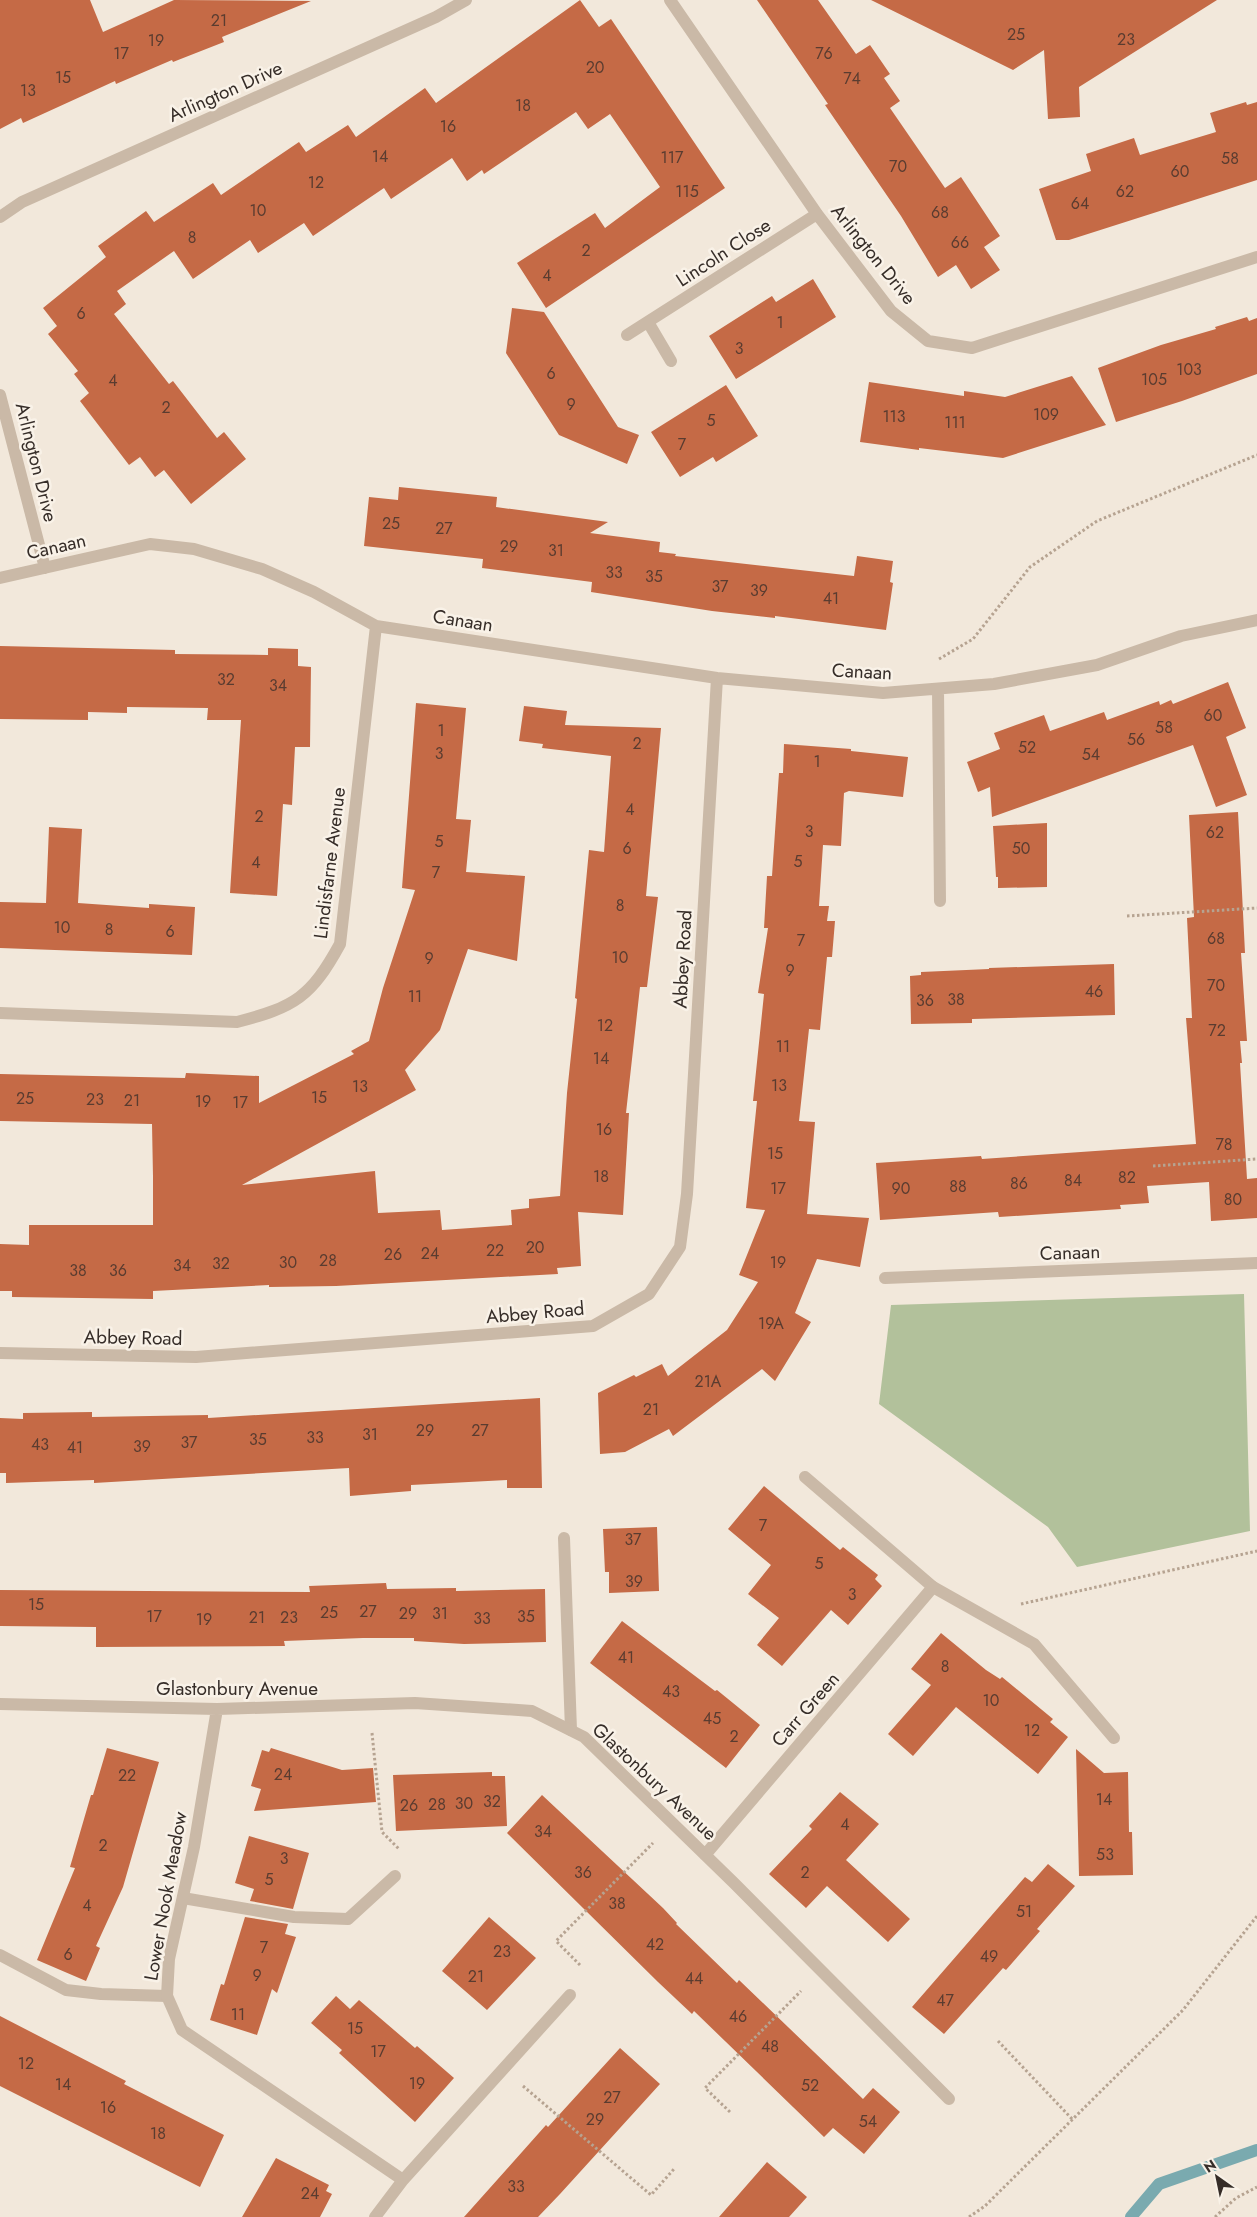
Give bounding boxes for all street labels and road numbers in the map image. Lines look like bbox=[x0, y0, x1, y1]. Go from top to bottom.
street label: Arlington Drive bbox=[164, 54, 287, 129]
street label: Arlington Drive bbox=[825, 198, 923, 310]
street label: Lincoln Close bbox=[671, 212, 776, 293]
street label: Arlington Drive bbox=[9, 400, 64, 525]
street label: Canaan bbox=[24, 527, 89, 566]
street label: Canaan bbox=[431, 602, 495, 639]
street label: Canaan bbox=[831, 656, 893, 687]
street label: Lindisfarne Avenue bbox=[307, 785, 352, 940]
street label: Abbey Road bbox=[666, 909, 699, 1009]
street label: Canaan bbox=[1039, 1238, 1101, 1267]
street label: Abbey Road bbox=[485, 1295, 585, 1330]
street label: Abbey Road bbox=[83, 1323, 183, 1352]
street label: Carr Green bbox=[765, 1666, 846, 1753]
street label: Glastonbury Avenue bbox=[156, 1675, 318, 1702]
street label: Glastonbury Avenue bbox=[586, 1716, 723, 1847]
street label: Lower Nook Meadow bbox=[137, 1809, 194, 1983]

